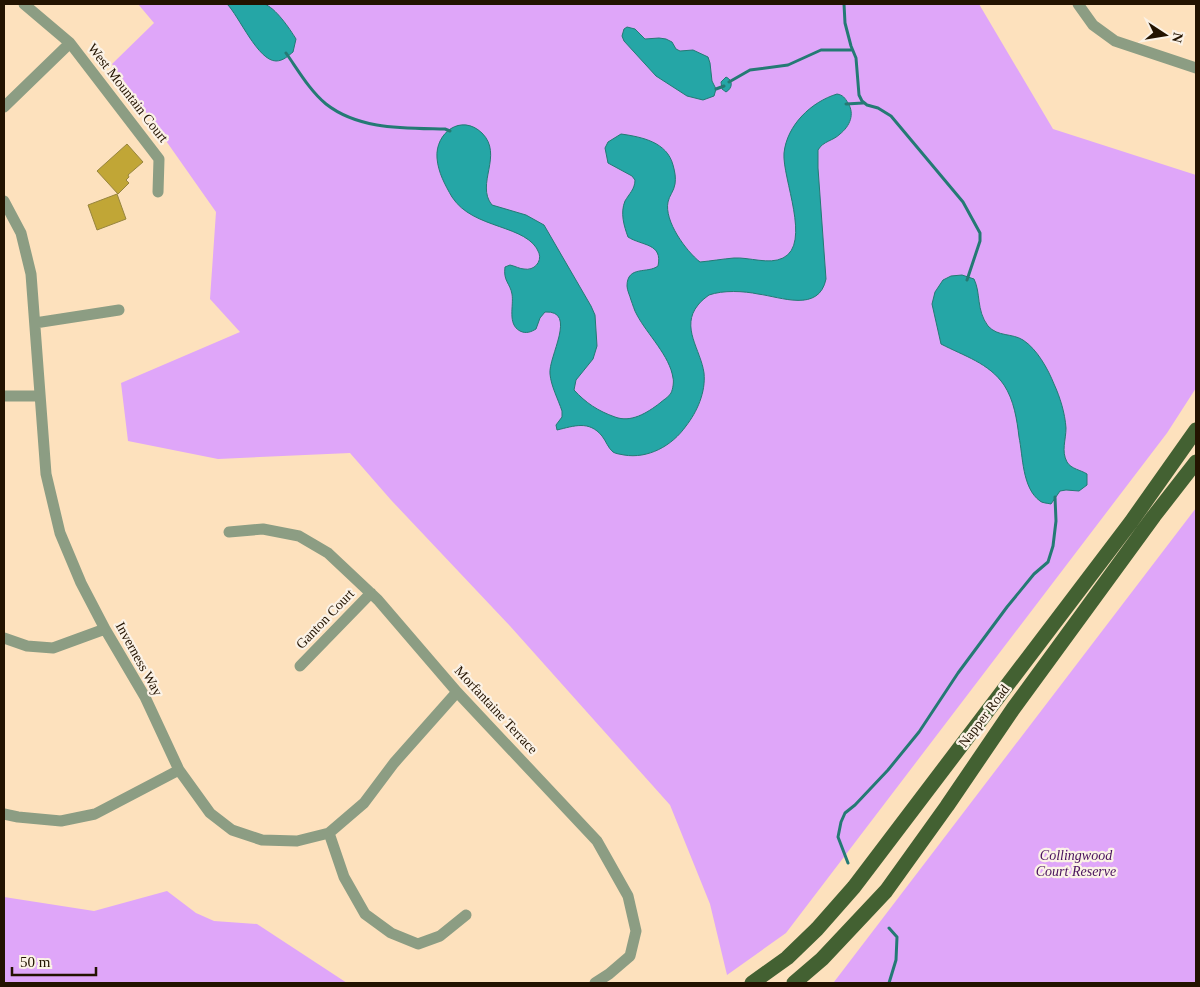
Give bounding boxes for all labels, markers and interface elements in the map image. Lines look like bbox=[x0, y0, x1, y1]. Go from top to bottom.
north arrow bbox=[1140, 10, 1190, 60]
text: N bbox=[1169, 31, 1186, 44]
street label: West Mountain Court bbox=[85, 41, 171, 145]
street label: Ganton Court bbox=[293, 586, 357, 652]
street label: Inverness Way bbox=[113, 619, 165, 699]
street label: Morfantaine Terrace bbox=[452, 663, 540, 757]
street label: Napper Road bbox=[956, 682, 1012, 750]
park label: Collingwood Court Reserve bbox=[1036, 848, 1116, 879]
scale bar bbox=[12, 944, 96, 976]
text: 50 m bbox=[20, 954, 51, 970]

